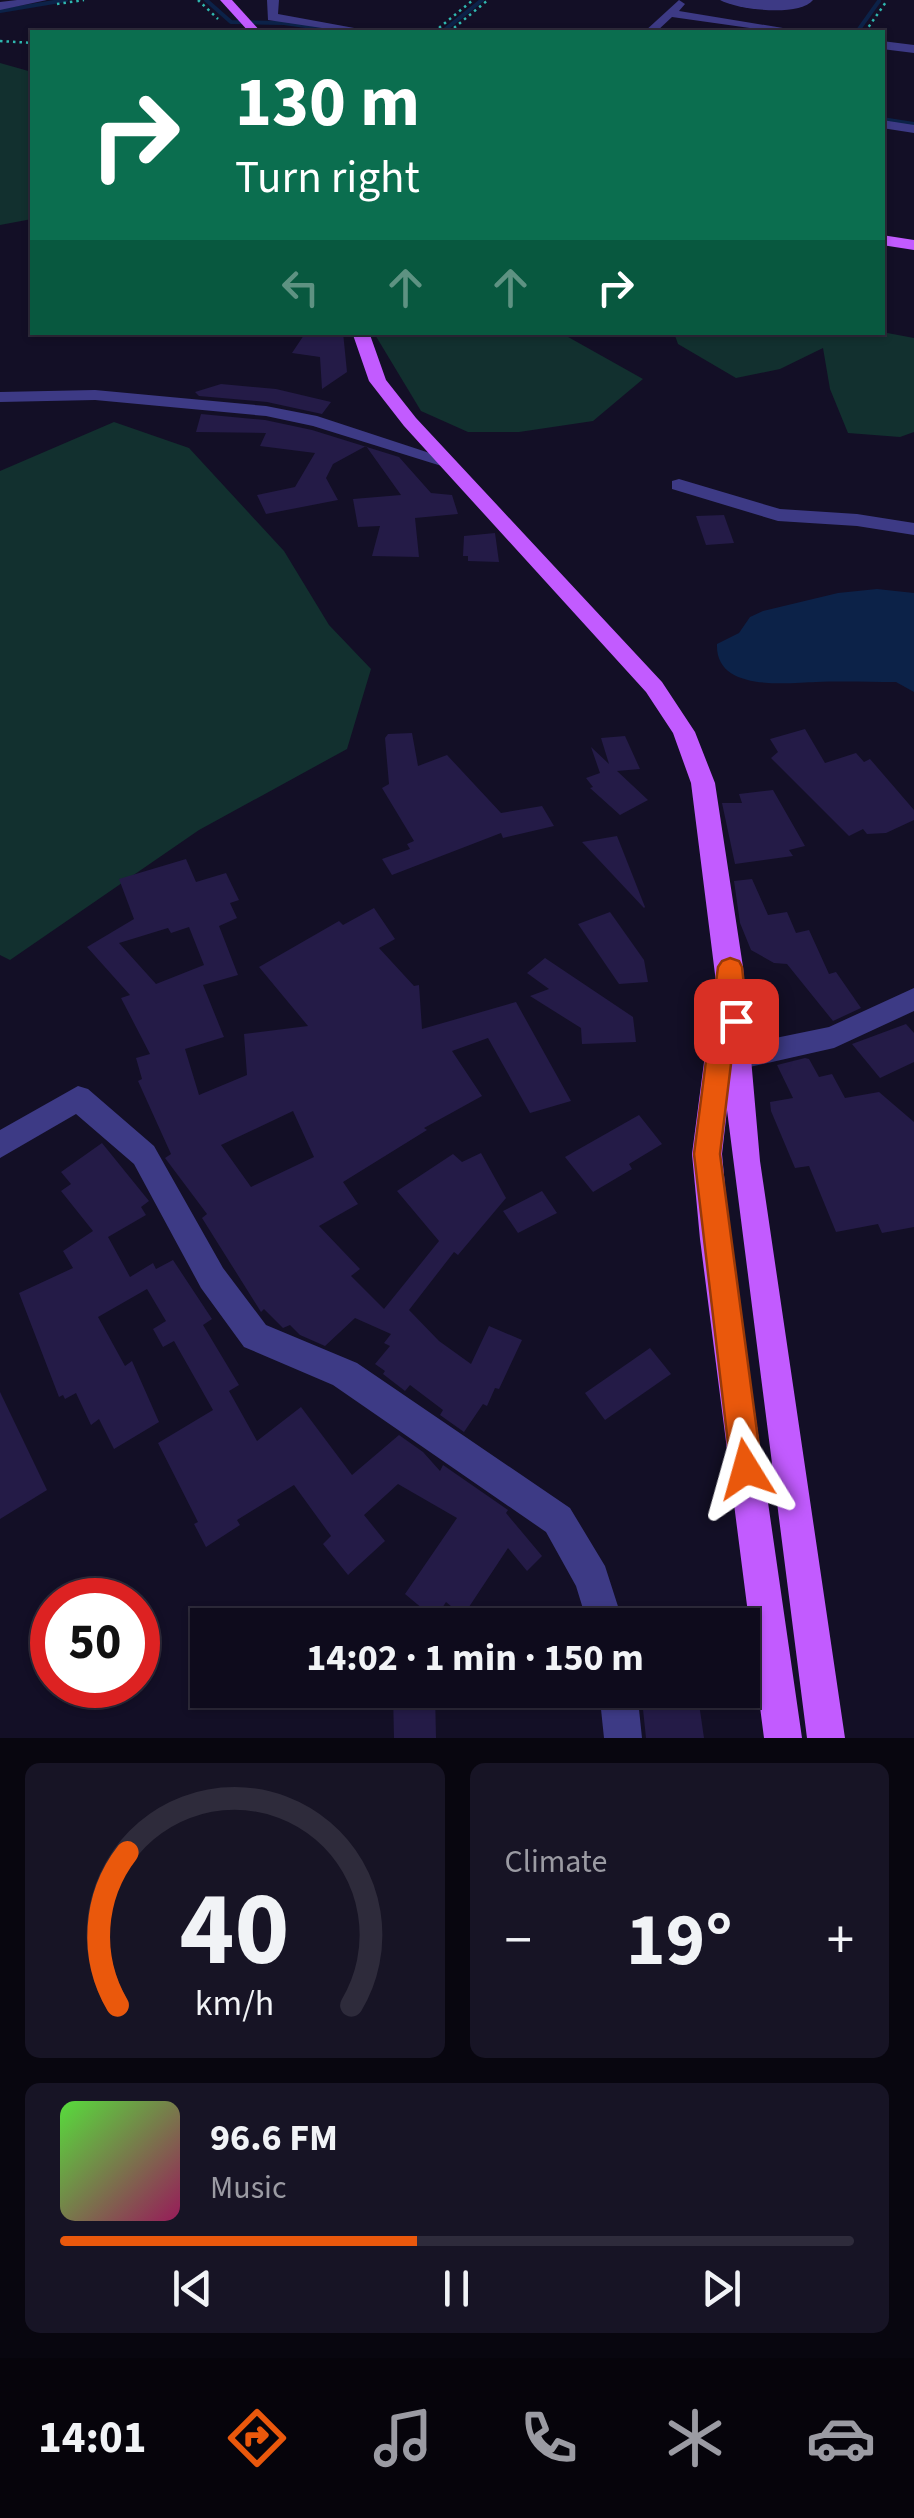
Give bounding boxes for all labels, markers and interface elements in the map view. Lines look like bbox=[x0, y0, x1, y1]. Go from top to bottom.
text: 130 m bbox=[235, 53, 420, 153]
icon: right bbox=[70, 70, 200, 200]
text: Turn right bbox=[235, 146, 420, 210]
icon: left bbox=[273, 260, 328, 315]
icon: ahead bbox=[378, 260, 433, 315]
icon: ahead bbox=[483, 260, 538, 315]
icon: right bbox=[588, 260, 643, 315]
pin bbox=[694, 979, 779, 1064]
icon: arrive bbox=[709, 994, 764, 1049]
position arrow bbox=[694, 1417, 798, 1521]
speed limit sign: 50 bbox=[30, 1578, 160, 1708]
text: 14:02 · 1 min · 150 m bbox=[306, 1631, 644, 1685]
text: Climate bbox=[505, 1839, 607, 1885]
text: 40 bbox=[180, 1857, 290, 2005]
text: 19° bbox=[626, 1887, 733, 1994]
text: − bbox=[505, 1902, 532, 1980]
text: + bbox=[827, 1902, 854, 1980]
text: km/h bbox=[195, 1978, 274, 2029]
text: 96.6 FM bbox=[210, 2111, 338, 2165]
text: Music bbox=[210, 2165, 287, 2211]
icon: previous bbox=[165, 2261, 220, 2316]
icon: pause bbox=[429, 2261, 484, 2316]
icon: next bbox=[694, 2261, 749, 2316]
icon: directions bbox=[222, 2403, 292, 2473]
icon: music bbox=[368, 2403, 438, 2473]
icon: phone bbox=[514, 2403, 584, 2473]
icon: climate bbox=[660, 2403, 730, 2473]
icon: car bbox=[806, 2403, 876, 2473]
text: 14:01 bbox=[38, 2406, 147, 2470]

